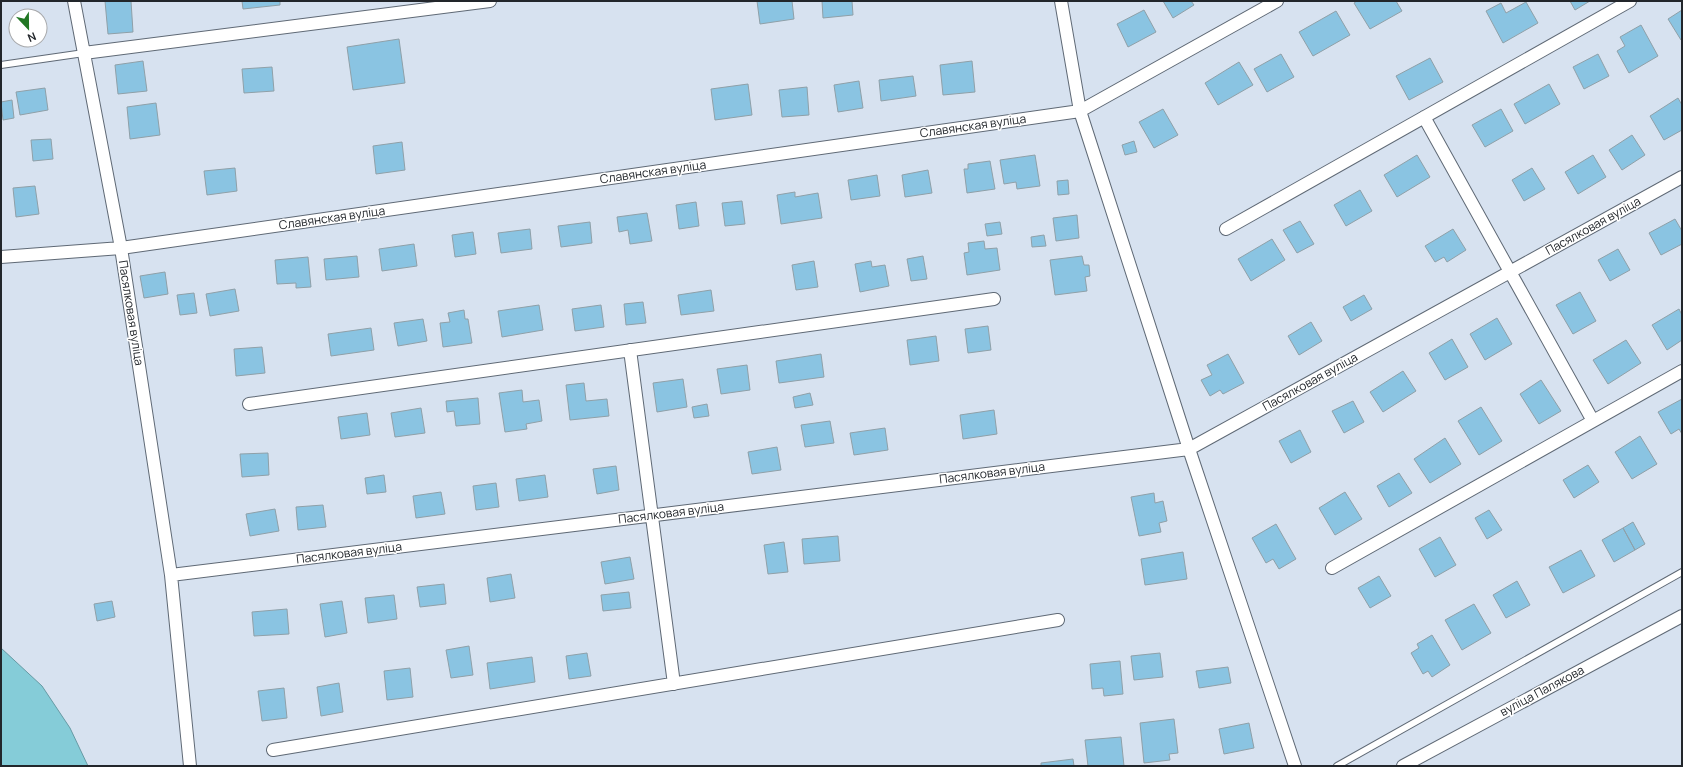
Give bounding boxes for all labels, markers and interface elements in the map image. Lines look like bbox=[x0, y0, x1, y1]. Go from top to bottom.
north arrow bbox=[8, 8, 48, 48]
text: N bbox=[25, 29, 38, 46]
street label: Славянская вуліца bbox=[919, 110, 1027, 141]
street label: Славянская вуліца bbox=[599, 156, 707, 187]
street label: Пасялковая вуліца bbox=[1542, 192, 1643, 259]
street label: Славянская вуліца bbox=[278, 202, 386, 233]
street label: Пасялковая вуліца bbox=[115, 259, 148, 367]
street label: Пасялковая вуліца bbox=[1259, 348, 1360, 415]
street label: Пасялковая вуліца bbox=[938, 458, 1046, 487]
street label: Пасялковая вуліца bbox=[617, 498, 725, 527]
street label: Пасялковая вуліца bbox=[295, 538, 403, 567]
street label: вуліца Палякова bbox=[1497, 661, 1587, 720]

